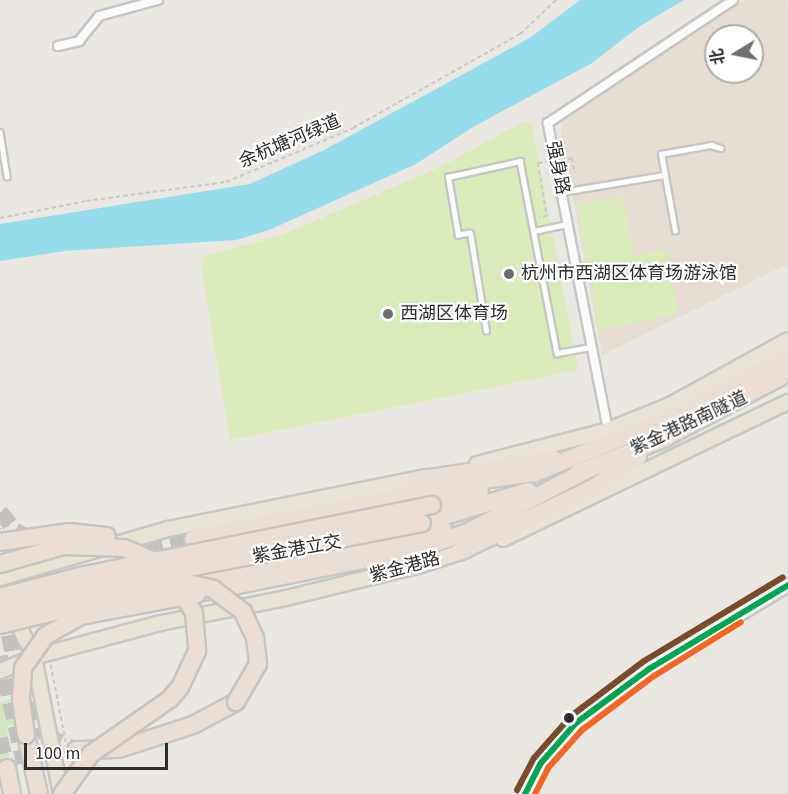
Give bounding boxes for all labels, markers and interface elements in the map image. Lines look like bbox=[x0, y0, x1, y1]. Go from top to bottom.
north arrow bbox=[704, 24, 764, 84]
text: 北 bbox=[706, 47, 730, 67]
street label: 余杭塘河绿道 bbox=[236, 111, 344, 173]
street label: 强身路 bbox=[541, 139, 573, 197]
place label: 杭州市西湖区体育场游泳馆 bbox=[521, 263, 737, 285]
marker: 杭州市西湖区体育场游泳馆 bbox=[502, 267, 516, 281]
place label: 西湖区体育场 bbox=[400, 303, 508, 325]
marker: 西湖区体育场 bbox=[381, 307, 395, 321]
street label: 紫金港路南隧道 bbox=[627, 388, 751, 460]
street label: 紫金港立交 bbox=[251, 532, 343, 568]
street label: 紫金港路 bbox=[367, 548, 443, 588]
unlabelled marker bbox=[563, 712, 575, 724]
scale bar bbox=[27, 731, 171, 769]
text: 100 m bbox=[35, 741, 80, 766]

